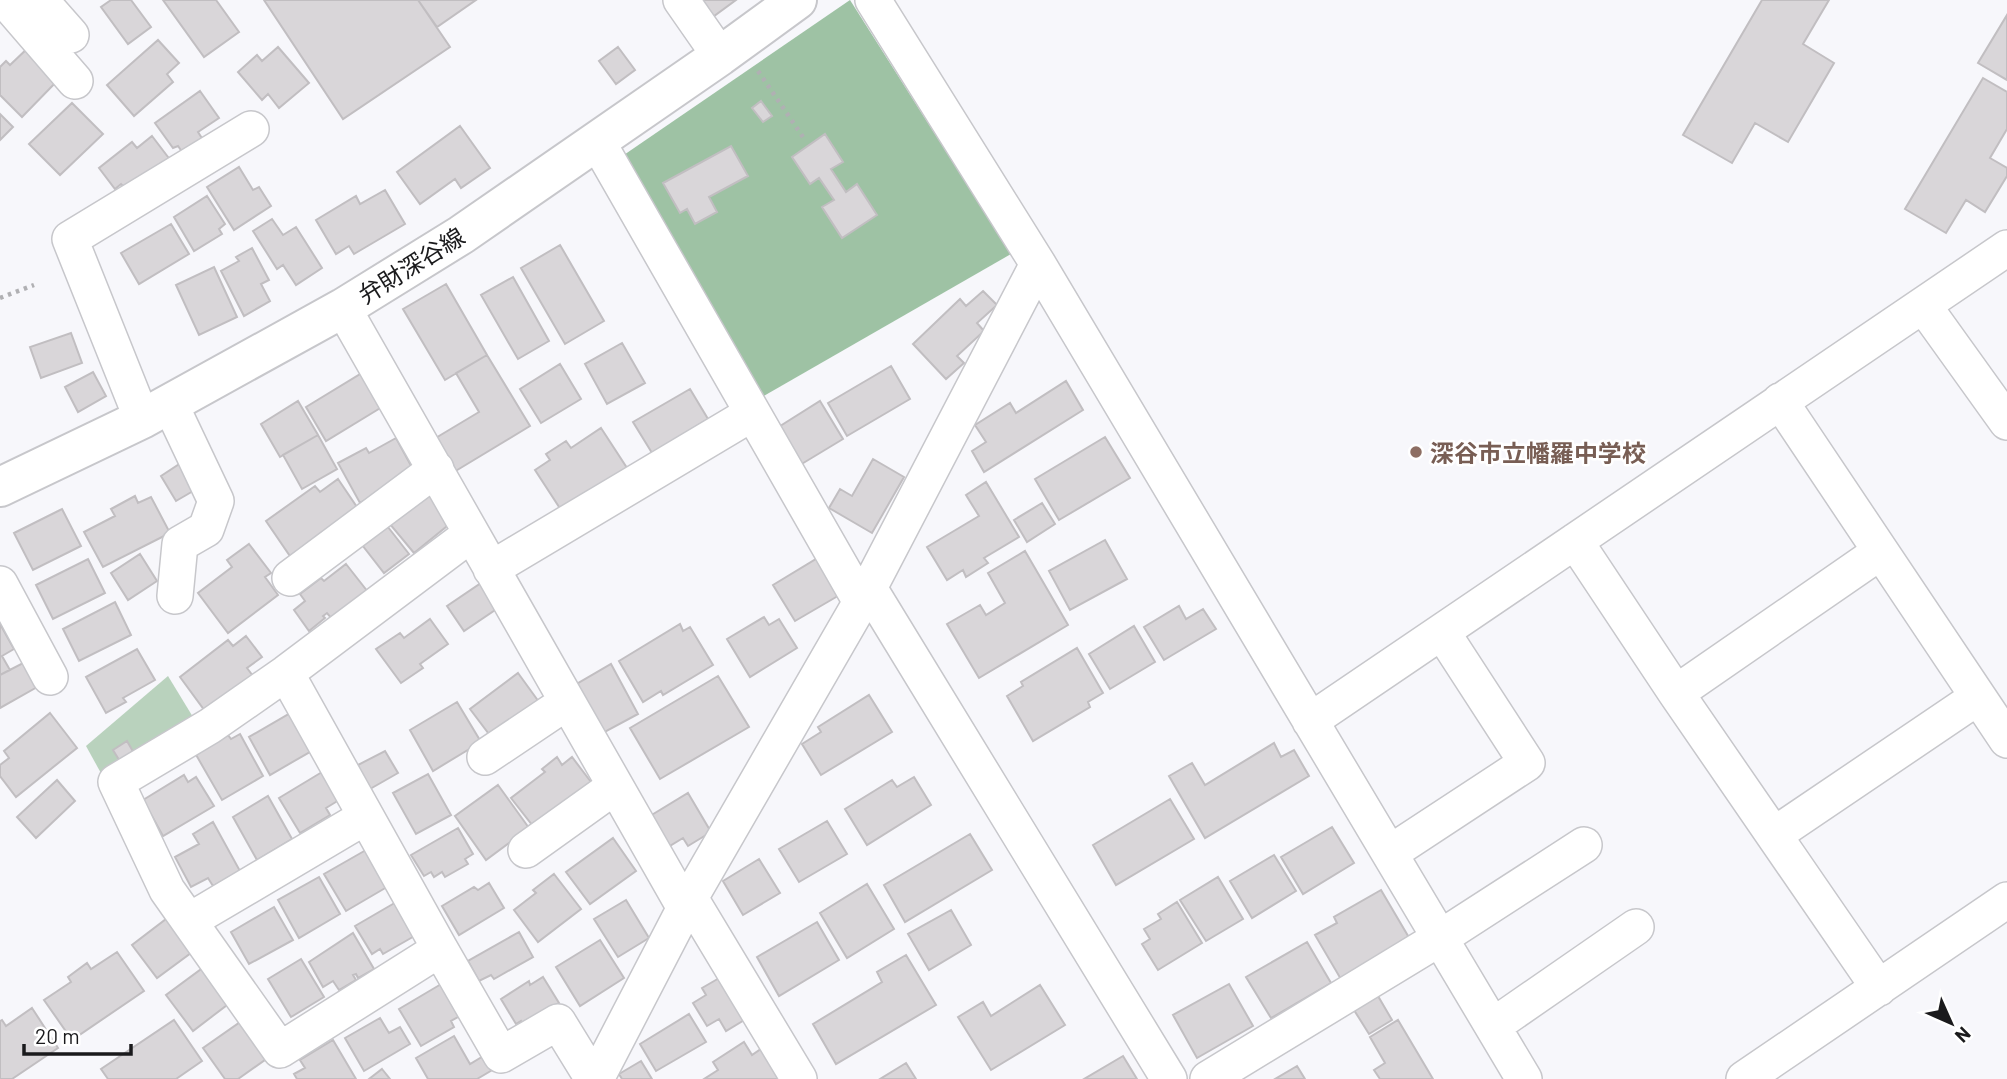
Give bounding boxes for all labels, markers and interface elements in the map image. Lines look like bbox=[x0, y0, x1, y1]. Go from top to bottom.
street label: 弁財深谷線 bbox=[352, 221, 470, 309]
place label: 深谷市立幡羅中学校 bbox=[1430, 438, 1646, 467]
marker: 深谷市立幡羅中学校 bbox=[1408, 444, 1424, 460]
north arrow bbox=[1916, 988, 1986, 1058]
scale bar bbox=[24, 1012, 131, 1056]
text: 20 m bbox=[35, 1023, 80, 1048]
text: N bbox=[1951, 1023, 1976, 1048]

